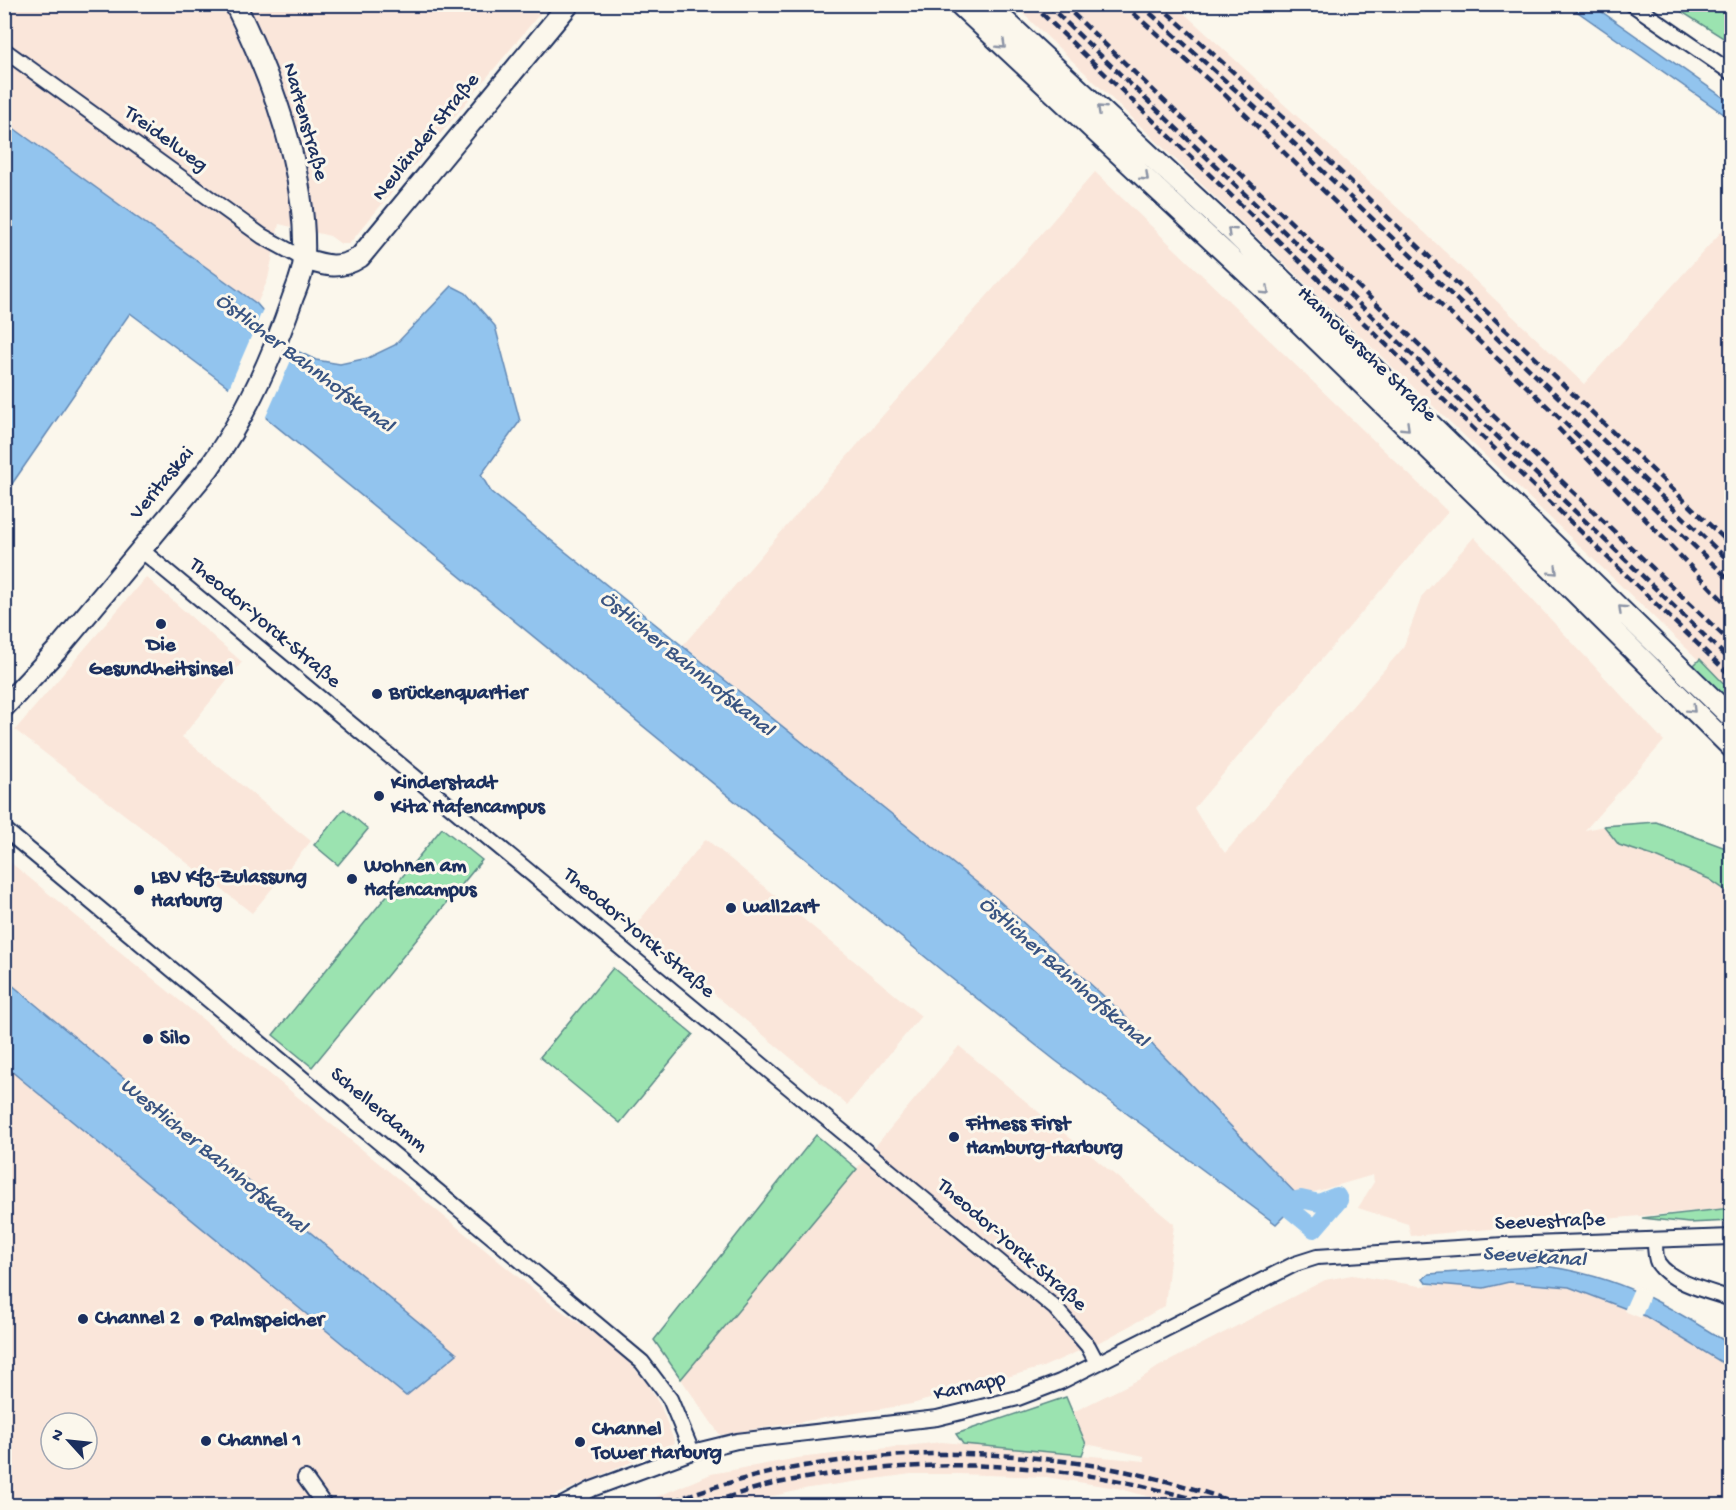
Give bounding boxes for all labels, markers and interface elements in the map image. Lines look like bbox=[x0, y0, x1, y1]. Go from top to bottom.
one-way arrow bbox=[994, 37, 1005, 48]
street label: Nartenstraße bbox=[275, 60, 333, 185]
street label: Neuländer Straße bbox=[368, 68, 487, 207]
street label: Treidelweg bbox=[117, 101, 212, 179]
one-way arrow bbox=[1097, 105, 1107, 116]
one-way arrow bbox=[1138, 170, 1149, 181]
one-way arrow bbox=[1228, 227, 1238, 238]
street label: Hannoversche Straße bbox=[1291, 282, 1442, 429]
one-way arrow bbox=[1259, 284, 1269, 295]
water label: Östlicher Bahnhofskanal bbox=[210, 288, 399, 440]
one-way arrow bbox=[1398, 419, 1409, 430]
street label: Veritaskai bbox=[124, 442, 201, 527]
street label: Theodor-Yorck-Straße bbox=[182, 553, 346, 696]
one-way arrow bbox=[1546, 563, 1557, 574]
water label: Östlicher Bahnhofskanal bbox=[594, 587, 779, 744]
one-way arrow bbox=[1618, 605, 1629, 616]
marker: Die Gesundheitsinsel bbox=[154, 617, 168, 631]
place label: Die Gesundheitsinsel bbox=[89, 634, 234, 683]
place label: Brückenquartier bbox=[388, 682, 530, 707]
marker: Brückenquartier bbox=[370, 687, 384, 701]
one-way arrow bbox=[1684, 701, 1695, 712]
place label: Kinderstadt Kita Hafencampus bbox=[390, 772, 546, 821]
marker: Kinderstadt Kita Hafencampus bbox=[372, 789, 386, 803]
place label: Wohnen am Hafencampus bbox=[363, 855, 478, 904]
street label: Theodor-Yorck-Straße bbox=[556, 863, 720, 1006]
place label: LBV Kfz-Zulassung Harburg bbox=[151, 866, 307, 915]
marker: Wohnen am Hafencampus bbox=[345, 872, 359, 886]
marker: LBV Kfz-Zulassung Harburg bbox=[132, 883, 146, 897]
water label: Östlicher Bahnhofskanal bbox=[973, 892, 1154, 1055]
place label: wall2art bbox=[742, 896, 821, 921]
marker: wall2art bbox=[724, 901, 738, 915]
place label: Silo bbox=[160, 1027, 190, 1052]
marker: Silo bbox=[141, 1032, 155, 1046]
street label: Schellerdamm bbox=[324, 1063, 432, 1159]
water label: Westlicher Bahnhofskanal bbox=[114, 1073, 313, 1241]
place label: Fitness First Hamburg-Harburg bbox=[965, 1113, 1123, 1162]
marker: Fitness First Hamburg-Harburg bbox=[947, 1130, 961, 1144]
street label: Theodor-Yorck-Straße bbox=[930, 1173, 1092, 1319]
street label: Seevestraße bbox=[1494, 1209, 1607, 1237]
water label: Seevekanal bbox=[1481, 1241, 1588, 1275]
place label: Channel 2 bbox=[94, 1307, 181, 1332]
place label: Palmspeicher bbox=[210, 1309, 326, 1334]
marker: Channel 2 bbox=[76, 1312, 90, 1326]
marker: Palmspeicher bbox=[192, 1314, 206, 1328]
street label: Karnapp bbox=[932, 1367, 1009, 1408]
north arrow bbox=[39, 1411, 99, 1471]
place label: Channel Tower Harburg bbox=[590, 1418, 722, 1467]
text: N bbox=[48, 1426, 70, 1445]
place label: Channel 1 bbox=[217, 1429, 301, 1454]
marker: Channel 1 bbox=[199, 1434, 213, 1448]
marker: Channel Tower Harburg bbox=[573, 1435, 587, 1449]

